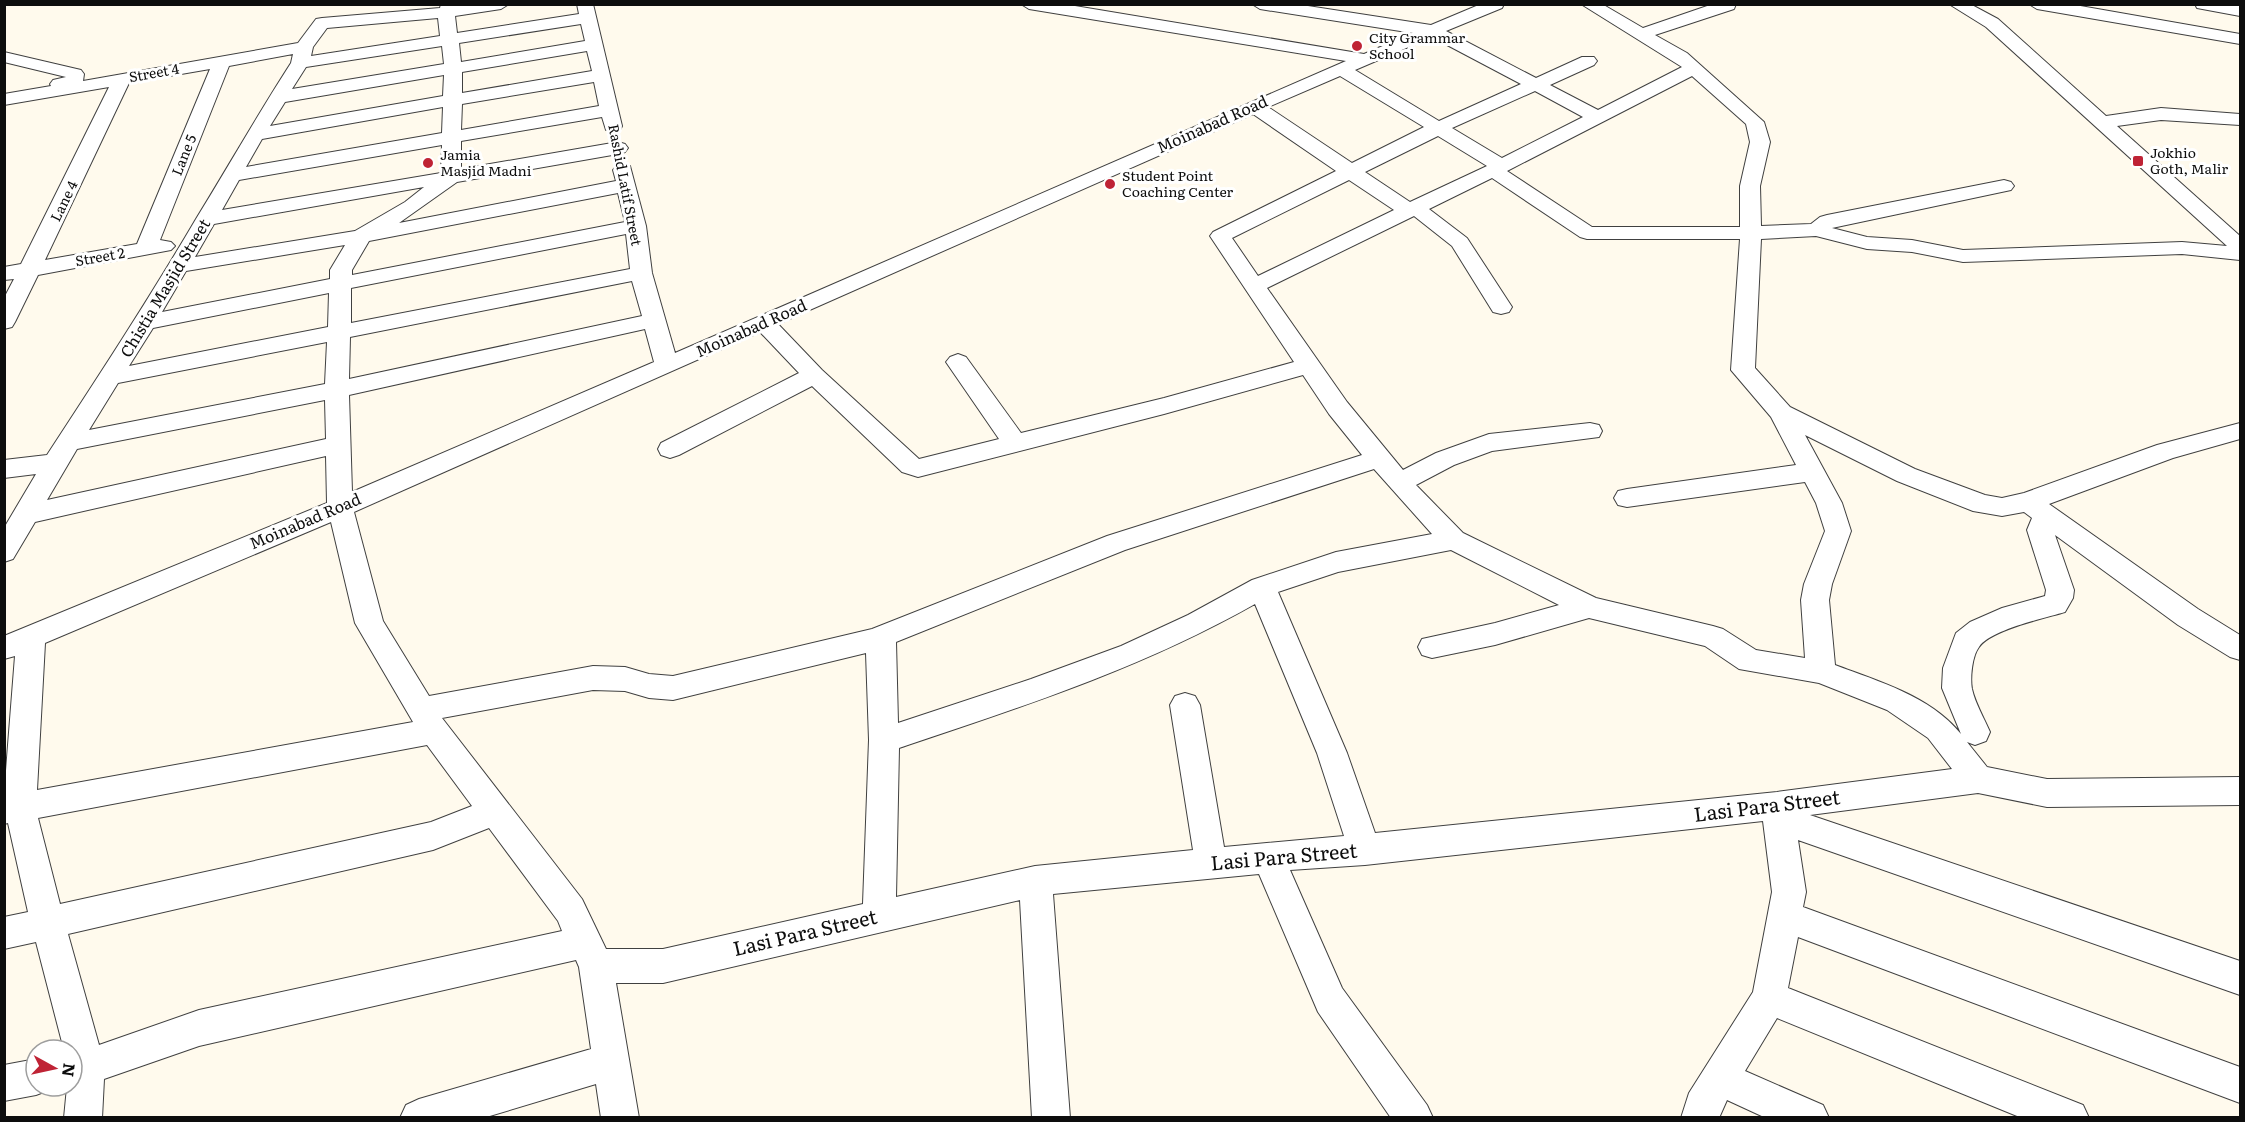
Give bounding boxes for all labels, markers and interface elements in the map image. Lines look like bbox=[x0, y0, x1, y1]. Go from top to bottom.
place label: City Grammar School bbox=[1369, 27, 1465, 63]
marker: City Grammar School bbox=[1350, 39, 1364, 53]
street label: Street 4 bbox=[127, 58, 181, 86]
street label: Moinabad Road bbox=[1152, 88, 1271, 158]
street label: Rashid Latif Street bbox=[604, 122, 648, 248]
street label: Lane 5 bbox=[166, 131, 200, 178]
place label: Jokhio Goth, Malir bbox=[2150, 142, 2228, 178]
place label: Jamia Masjid Madni bbox=[440, 144, 532, 180]
marker: Jokhio Goth, Malir bbox=[2131, 154, 2145, 168]
marker: Jamia Masjid Madni bbox=[421, 156, 435, 170]
place label: Student Point Coaching Center bbox=[1122, 165, 1234, 201]
street label: Lane 4 bbox=[45, 176, 82, 224]
marker: Student Point Coaching Center bbox=[1103, 177, 1117, 191]
street label: Chistia Masjid Street bbox=[113, 213, 215, 361]
street label: Street 2 bbox=[73, 242, 126, 270]
street label: Moinabad Road bbox=[691, 292, 810, 362]
street label: Moinabad Road bbox=[245, 486, 364, 554]
street label: Lasi Para Street bbox=[1692, 780, 1842, 828]
street label: Lasi Para Street bbox=[1209, 834, 1358, 876]
street label: Lasi Para Street bbox=[730, 900, 880, 962]
north arrow bbox=[24, 1038, 84, 1098]
text: N bbox=[57, 1062, 83, 1079]

